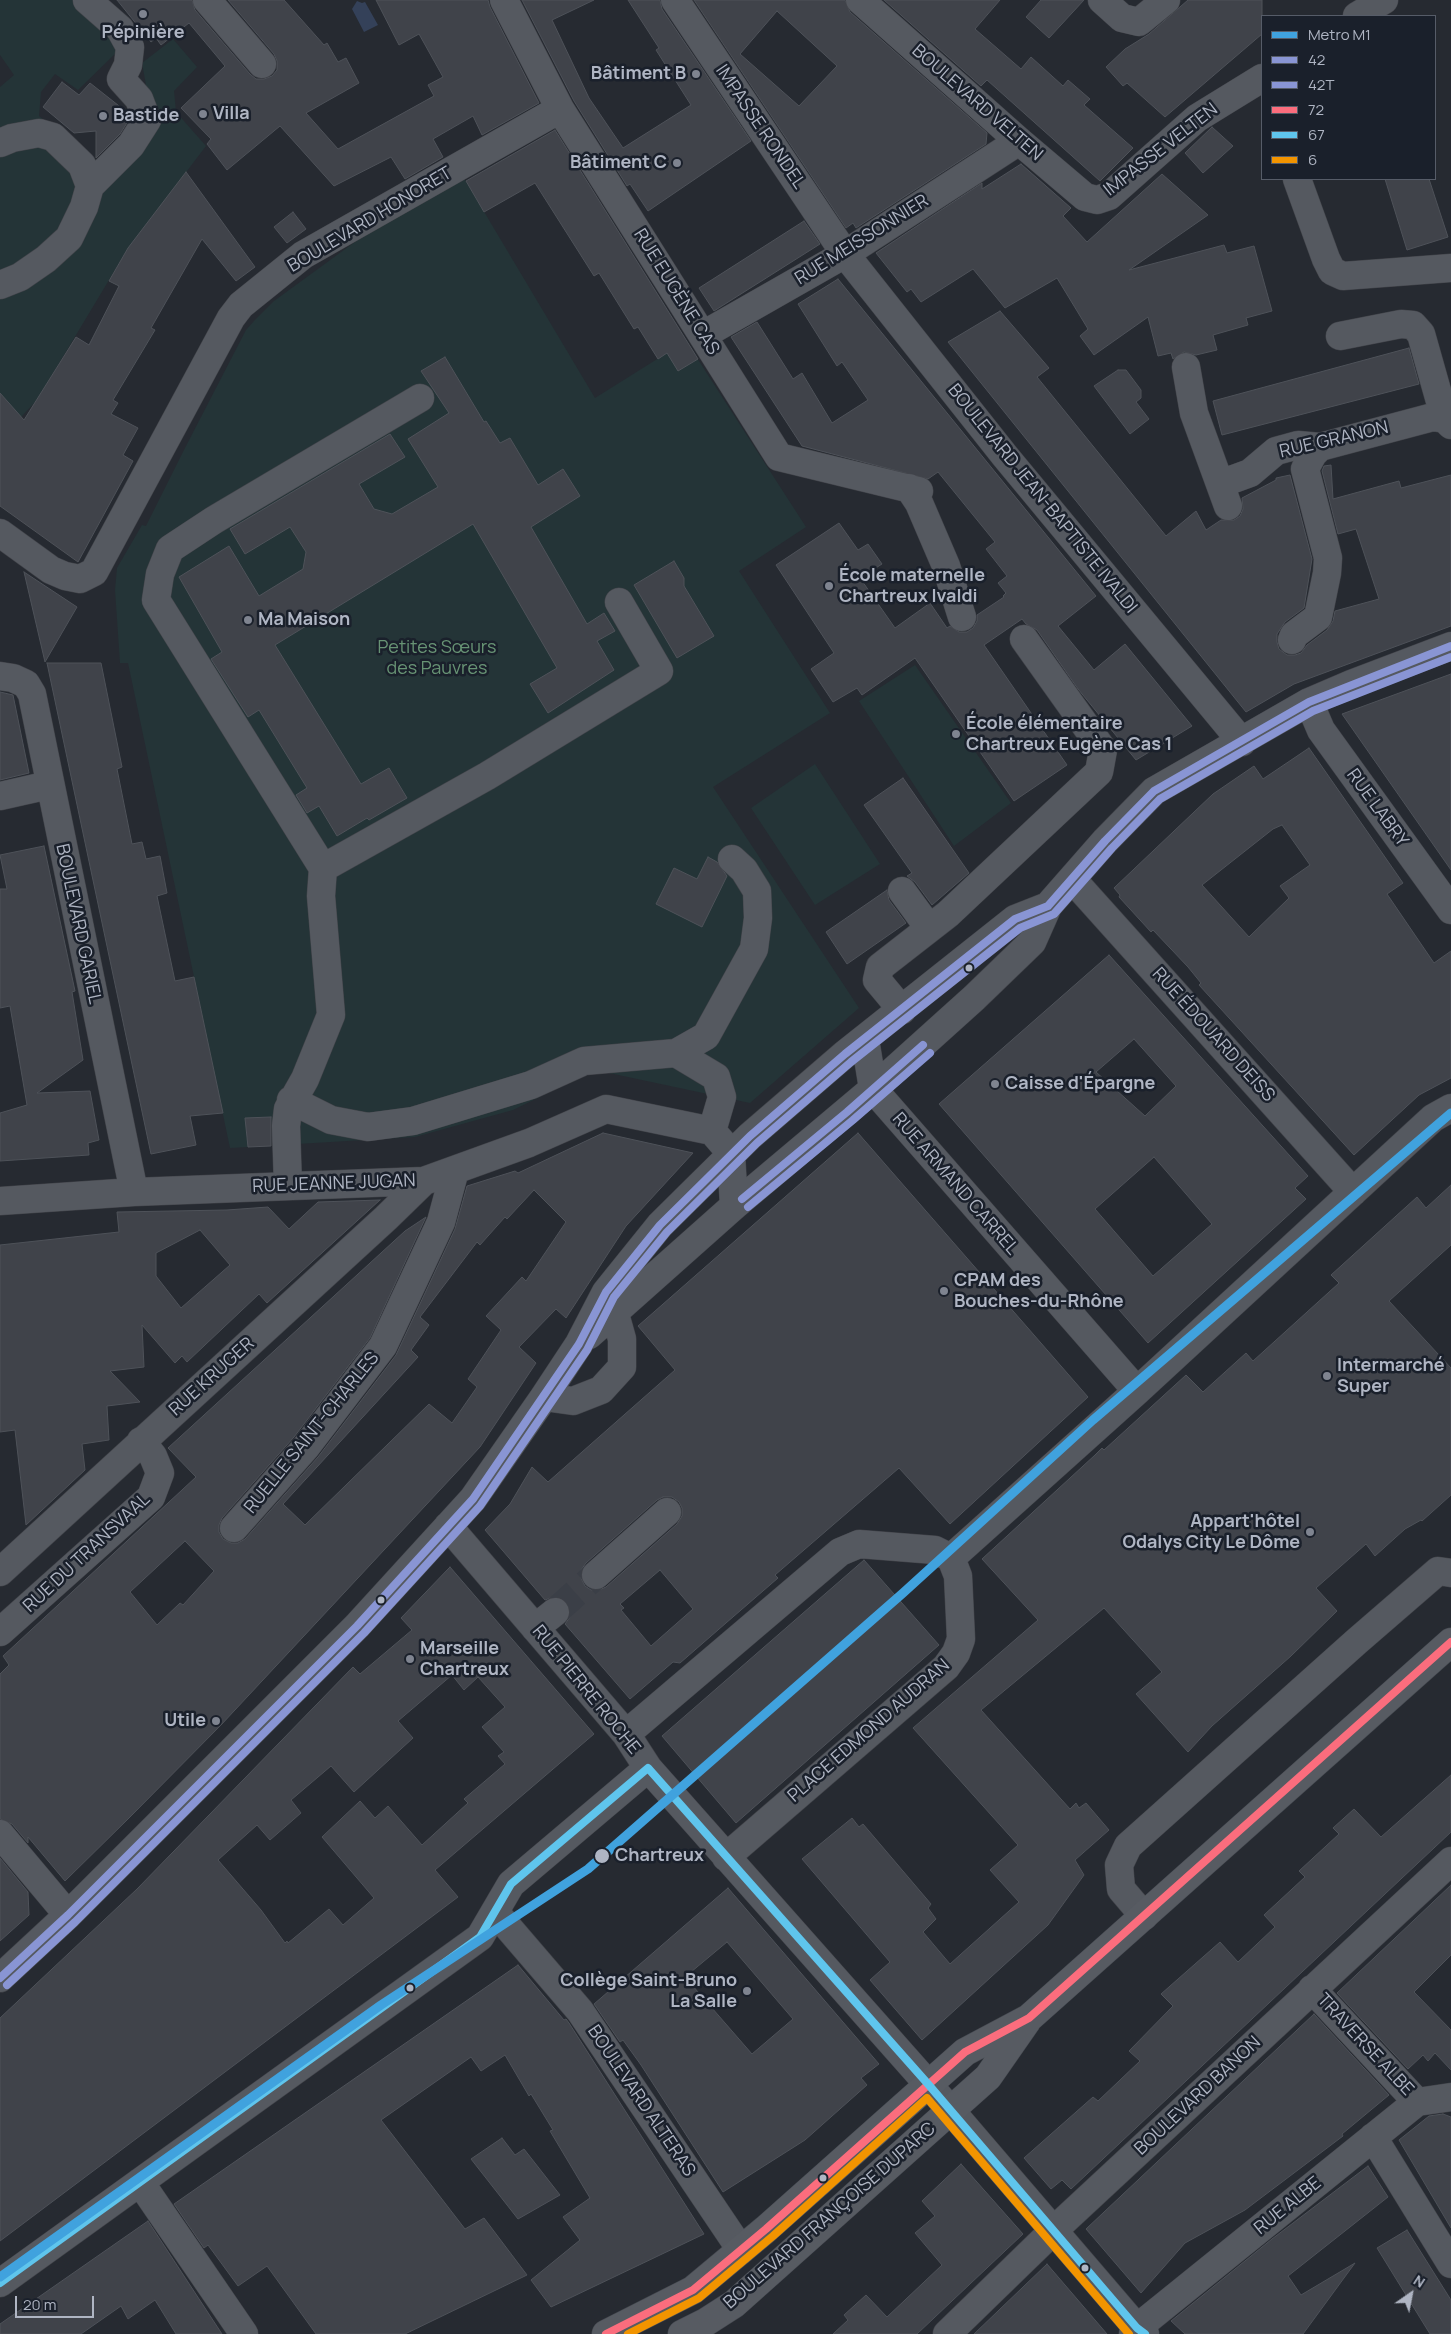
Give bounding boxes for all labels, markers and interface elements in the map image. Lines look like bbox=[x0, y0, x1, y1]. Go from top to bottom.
marker: Pépinière bbox=[137, 8, 149, 20]
legend bbox=[1261, 15, 1436, 180]
place label: Pépinière bbox=[101, 22, 185, 44]
text: Metro M1 bbox=[1308, 24, 1371, 45]
street label: BOULEVARD VELTEN bbox=[907, 40, 1047, 166]
text: 42 bbox=[1308, 49, 1325, 70]
street label: IMPASSE RONDEL bbox=[711, 61, 809, 193]
place label: Bâtiment B bbox=[591, 63, 686, 85]
marker: Bâtiment B bbox=[690, 68, 702, 80]
text: 42T bbox=[1308, 74, 1334, 95]
street label: IMPASSE VELTEN bbox=[1100, 99, 1222, 201]
text: 72 bbox=[1308, 99, 1324, 120]
place label: Villa bbox=[213, 103, 250, 125]
place label: Bastide bbox=[113, 105, 179, 127]
marker: Villa bbox=[197, 108, 209, 120]
marker: Bastide bbox=[97, 110, 109, 122]
text: 67 bbox=[1308, 124, 1325, 145]
text: 6 bbox=[1308, 149, 1317, 170]
place label: Bâtiment C bbox=[570, 152, 667, 174]
marker: Bâtiment C bbox=[671, 157, 683, 169]
street label: BOULEVARD HONORET bbox=[284, 163, 456, 277]
street label: RUE MEISSONNIER bbox=[791, 190, 933, 290]
street label: RUE EUGÈNE CAS bbox=[629, 225, 723, 359]
street label: BOULEVARD JEAN-BAPTISTE IVALDI bbox=[943, 380, 1141, 618]
street label: RUE GRANON bbox=[1278, 417, 1390, 463]
place label: École maternelle Chartreux Ivaldi bbox=[839, 565, 985, 608]
marker: École maternelle Chartreux Ivaldi bbox=[823, 580, 835, 592]
place label: Ma Maison bbox=[258, 609, 350, 631]
marker: Ma Maison bbox=[242, 614, 254, 626]
park label: Petites Sœurs des Pauvres bbox=[378, 637, 496, 680]
place label: École élémentaire Chartreux Eugène Cas 1 bbox=[966, 713, 1172, 756]
marker: École élémentaire Chartreux Eugène Cas 1 bbox=[950, 728, 962, 740]
street label: RUE LABRY bbox=[1342, 765, 1412, 851]
street label: BOULEVARD GARIEL bbox=[50, 842, 106, 1006]
unlabelled marker bbox=[964, 963, 974, 973]
street label: RUE ÉDOUARD DEISS bbox=[1147, 964, 1279, 1106]
place label: Caisse d'Épargne bbox=[1005, 1073, 1155, 1095]
marker: Caisse d'Épargne bbox=[989, 1078, 1001, 1090]
street label: RUE ARMAND CARREL bbox=[887, 1109, 1023, 1259]
street label: RUE JEANNE JUGAN bbox=[252, 1170, 416, 1198]
place label: CPAM des Bouches-du-Rhône bbox=[954, 1270, 1124, 1312]
marker: CPAM des Bouches-du-Rhône bbox=[938, 1285, 950, 1297]
street label: RUE KRUGER bbox=[165, 1333, 259, 1421]
street label: RUELLE SAINT-CHARLES bbox=[240, 1348, 384, 1518]
place label: Intermarché Super bbox=[1337, 1355, 1445, 1398]
marker: Intermarché Super bbox=[1321, 1370, 1333, 1382]
street label: RUE DU TRANSVAAL bbox=[19, 1489, 155, 1617]
place label: Appart'hôtel Odalys City Le Dôme bbox=[1122, 1511, 1300, 1554]
marker: Appart'hôtel Odalys City Le Dôme bbox=[1304, 1526, 1316, 1538]
unlabelled marker bbox=[376, 1595, 386, 1605]
street label: RUE PIERRE ROCHE bbox=[527, 1621, 645, 1759]
place label: Marseille Chartreux bbox=[420, 1638, 509, 1680]
marker: Marseille Chartreux bbox=[404, 1653, 416, 1665]
street label: PLACE EDMOND AUDRAN bbox=[784, 1655, 954, 1807]
place label: Utile bbox=[164, 1710, 206, 1732]
marker: Utile bbox=[210, 1715, 222, 1727]
place label: Chartreux bbox=[615, 1845, 704, 1867]
marker: Chartreux bbox=[593, 1847, 611, 1865]
place label: Collège Saint-Bruno La Salle bbox=[560, 1970, 737, 2012]
unlabelled marker bbox=[405, 1983, 415, 1993]
marker: Collège Saint-Bruno La Salle bbox=[741, 1985, 753, 1997]
street label: TRAVERSE ALBE bbox=[1312, 1990, 1418, 2100]
street label: BOULEVARD ALTERAS bbox=[582, 2021, 700, 2181]
street label: BOULEVARD BANON bbox=[1131, 2032, 1265, 2160]
street label: BOULEVARD FRANÇOISE DUPARC bbox=[720, 2118, 940, 2314]
unlabelled marker bbox=[818, 2173, 828, 2183]
street label: RUE ALBE bbox=[1250, 2173, 1326, 2239]
unlabelled marker bbox=[1080, 2263, 1090, 2273]
north arrow bbox=[1386, 2269, 1436, 2319]
text: N bbox=[1410, 2270, 1429, 2292]
scale bar bbox=[18, 2286, 96, 2318]
text: 20 m bbox=[23, 2294, 56, 2315]

